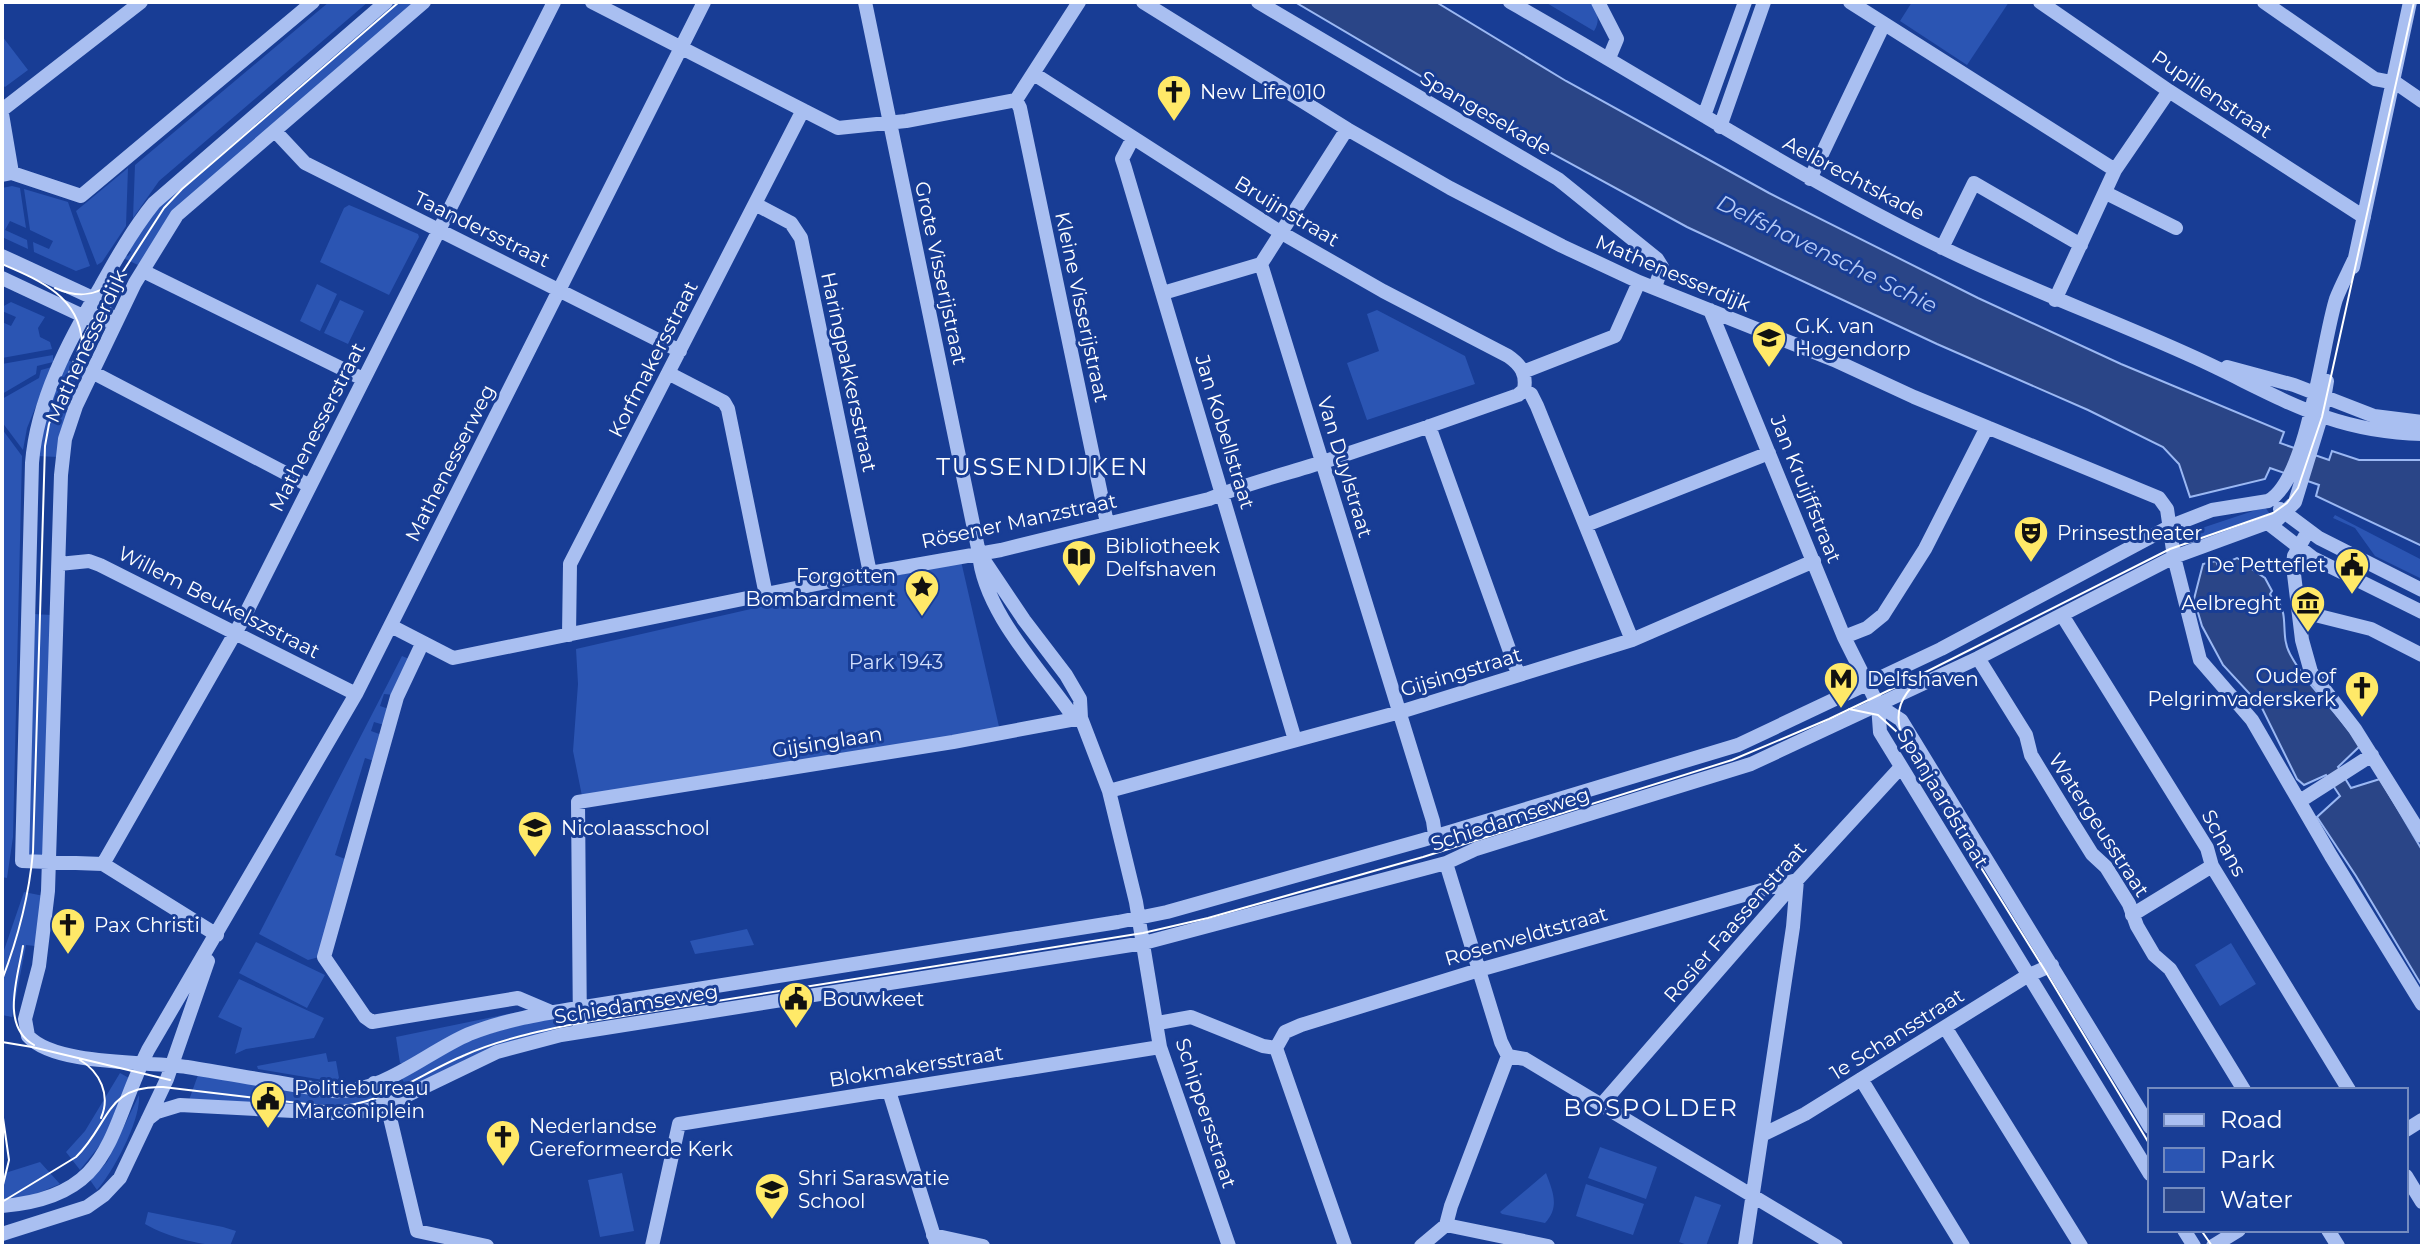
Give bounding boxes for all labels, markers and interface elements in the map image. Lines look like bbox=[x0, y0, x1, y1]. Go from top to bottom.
street label: Pupillenstraat bbox=[2147, 45, 2277, 143]
street label: Spangesekade bbox=[1416, 66, 1556, 160]
church icon: New Life 010 bbox=[1155, 73, 1193, 123]
place label: New Life 010 bbox=[1200, 80, 1326, 104]
street label: Aelbrechtskade bbox=[1779, 131, 1929, 225]
street label: Bruijnstraat bbox=[1230, 170, 1344, 252]
street label: Grote Visserijstraat bbox=[910, 179, 972, 367]
street label: Taandersstraat bbox=[410, 186, 554, 272]
water label: Delfshavensche Schie bbox=[1712, 189, 1942, 319]
street label: Kleine Visserijstraat bbox=[1050, 210, 1114, 404]
street label: Mathenesserdijk bbox=[1592, 230, 1754, 316]
street label: Mathenesserdijk bbox=[40, 266, 132, 426]
street label: Haringpakkersstraat bbox=[816, 270, 882, 474]
street label: Korfmakersstraat bbox=[603, 277, 703, 441]
place label: G.K. van Hogendorp bbox=[1795, 314, 1911, 361]
school or university icon: G.K. van Hogendorp bbox=[1750, 319, 1788, 369]
street label: Mathenesserstraat bbox=[264, 338, 370, 516]
street label: Jan Kobellstraat bbox=[1190, 351, 1260, 512]
street label: Mathenesserweg bbox=[400, 380, 500, 546]
street label: Van Duylstraat bbox=[1312, 394, 1378, 540]
street label: Jan Kruijffstraat bbox=[1765, 411, 1847, 566]
district label: TUSSENDIJKEN bbox=[936, 452, 1150, 481]
street label: Rösener Manzstraat bbox=[919, 489, 1119, 553]
theatre icon: Prinsestheater bbox=[2012, 514, 2050, 564]
place label: Prinsestheater bbox=[2057, 521, 2202, 545]
place label: Bibliotheek Delfshaven bbox=[1105, 534, 1220, 581]
library icon: Bibliotheek Delfshaven bbox=[1060, 538, 1098, 588]
street label: Willem Beukelszstraat bbox=[114, 541, 324, 663]
public building icon: De Petteflet bbox=[2333, 546, 2371, 596]
place label: De Petteflet bbox=[2206, 553, 2326, 577]
place label: Forgotten Bombardment bbox=[746, 564, 896, 611]
place icon: Forgotten Bombardment bbox=[903, 568, 941, 618]
museum icon: Aelbreght bbox=[2289, 584, 2327, 634]
place label: Aelbreght bbox=[2182, 591, 2282, 615]
street label: Gijsingstraat bbox=[1397, 642, 1525, 702]
park label: Park 1943 bbox=[849, 650, 943, 674]
metro station icon: Delfshaven bbox=[1822, 660, 1860, 710]
place label: Oude of Pelgrimvaderskerk bbox=[2147, 664, 2337, 711]
place label: Delfshaven bbox=[1867, 667, 1979, 691]
church icon: Oude of Pelgrimvaderskerk bbox=[2343, 669, 2381, 719]
street label: Gijsinglaan bbox=[770, 721, 884, 763]
street label: Spanjaardstraat bbox=[1892, 724, 1994, 872]
street label: Watergeusstraat bbox=[2044, 749, 2154, 901]
street label: Schiedamseweg bbox=[1428, 782, 1592, 856]
street label: Schans bbox=[2196, 806, 2252, 881]
school or university icon: Nicolaasschool bbox=[516, 809, 554, 859]
place label: Nicolaasschool bbox=[561, 816, 710, 840]
street label: Rosier Faassenstraat bbox=[1659, 837, 1811, 1007]
street label: Rosenveldtstraat bbox=[1442, 901, 1610, 971]
church icon: Pax Christi bbox=[49, 906, 87, 956]
place label: Pax Christi bbox=[94, 913, 200, 937]
street label: Schiedamseweg bbox=[552, 979, 720, 1029]
public building icon: Bouwkeet bbox=[777, 980, 815, 1030]
street label: 1e Schansstraat bbox=[1826, 983, 1968, 1085]
place label: Bouwkeet bbox=[822, 987, 924, 1011]
street label: Schippersstraat bbox=[1170, 1035, 1242, 1191]
street label: Blokmakersstraat bbox=[827, 1040, 1005, 1092]
place label: Politiebureau Marconiplein bbox=[294, 1076, 429, 1123]
public building icon: Politiebureau Marconiplein bbox=[249, 1080, 287, 1130]
legend bbox=[2148, 1088, 2408, 1232]
district label: BOSPOLDER bbox=[1563, 1093, 1739, 1122]
text: Road bbox=[2220, 1105, 2283, 1134]
place label: Nederlandse Gereformeerde Kerk bbox=[529, 1114, 733, 1161]
church icon: Nederlandse Gereformeerde Kerk bbox=[484, 1118, 522, 1168]
text: Park bbox=[2220, 1145, 2275, 1174]
place label: Shri Saraswatie School bbox=[798, 1166, 950, 1213]
school or university icon: Shri Saraswatie School bbox=[753, 1171, 791, 1221]
text: Water bbox=[2220, 1185, 2293, 1214]

